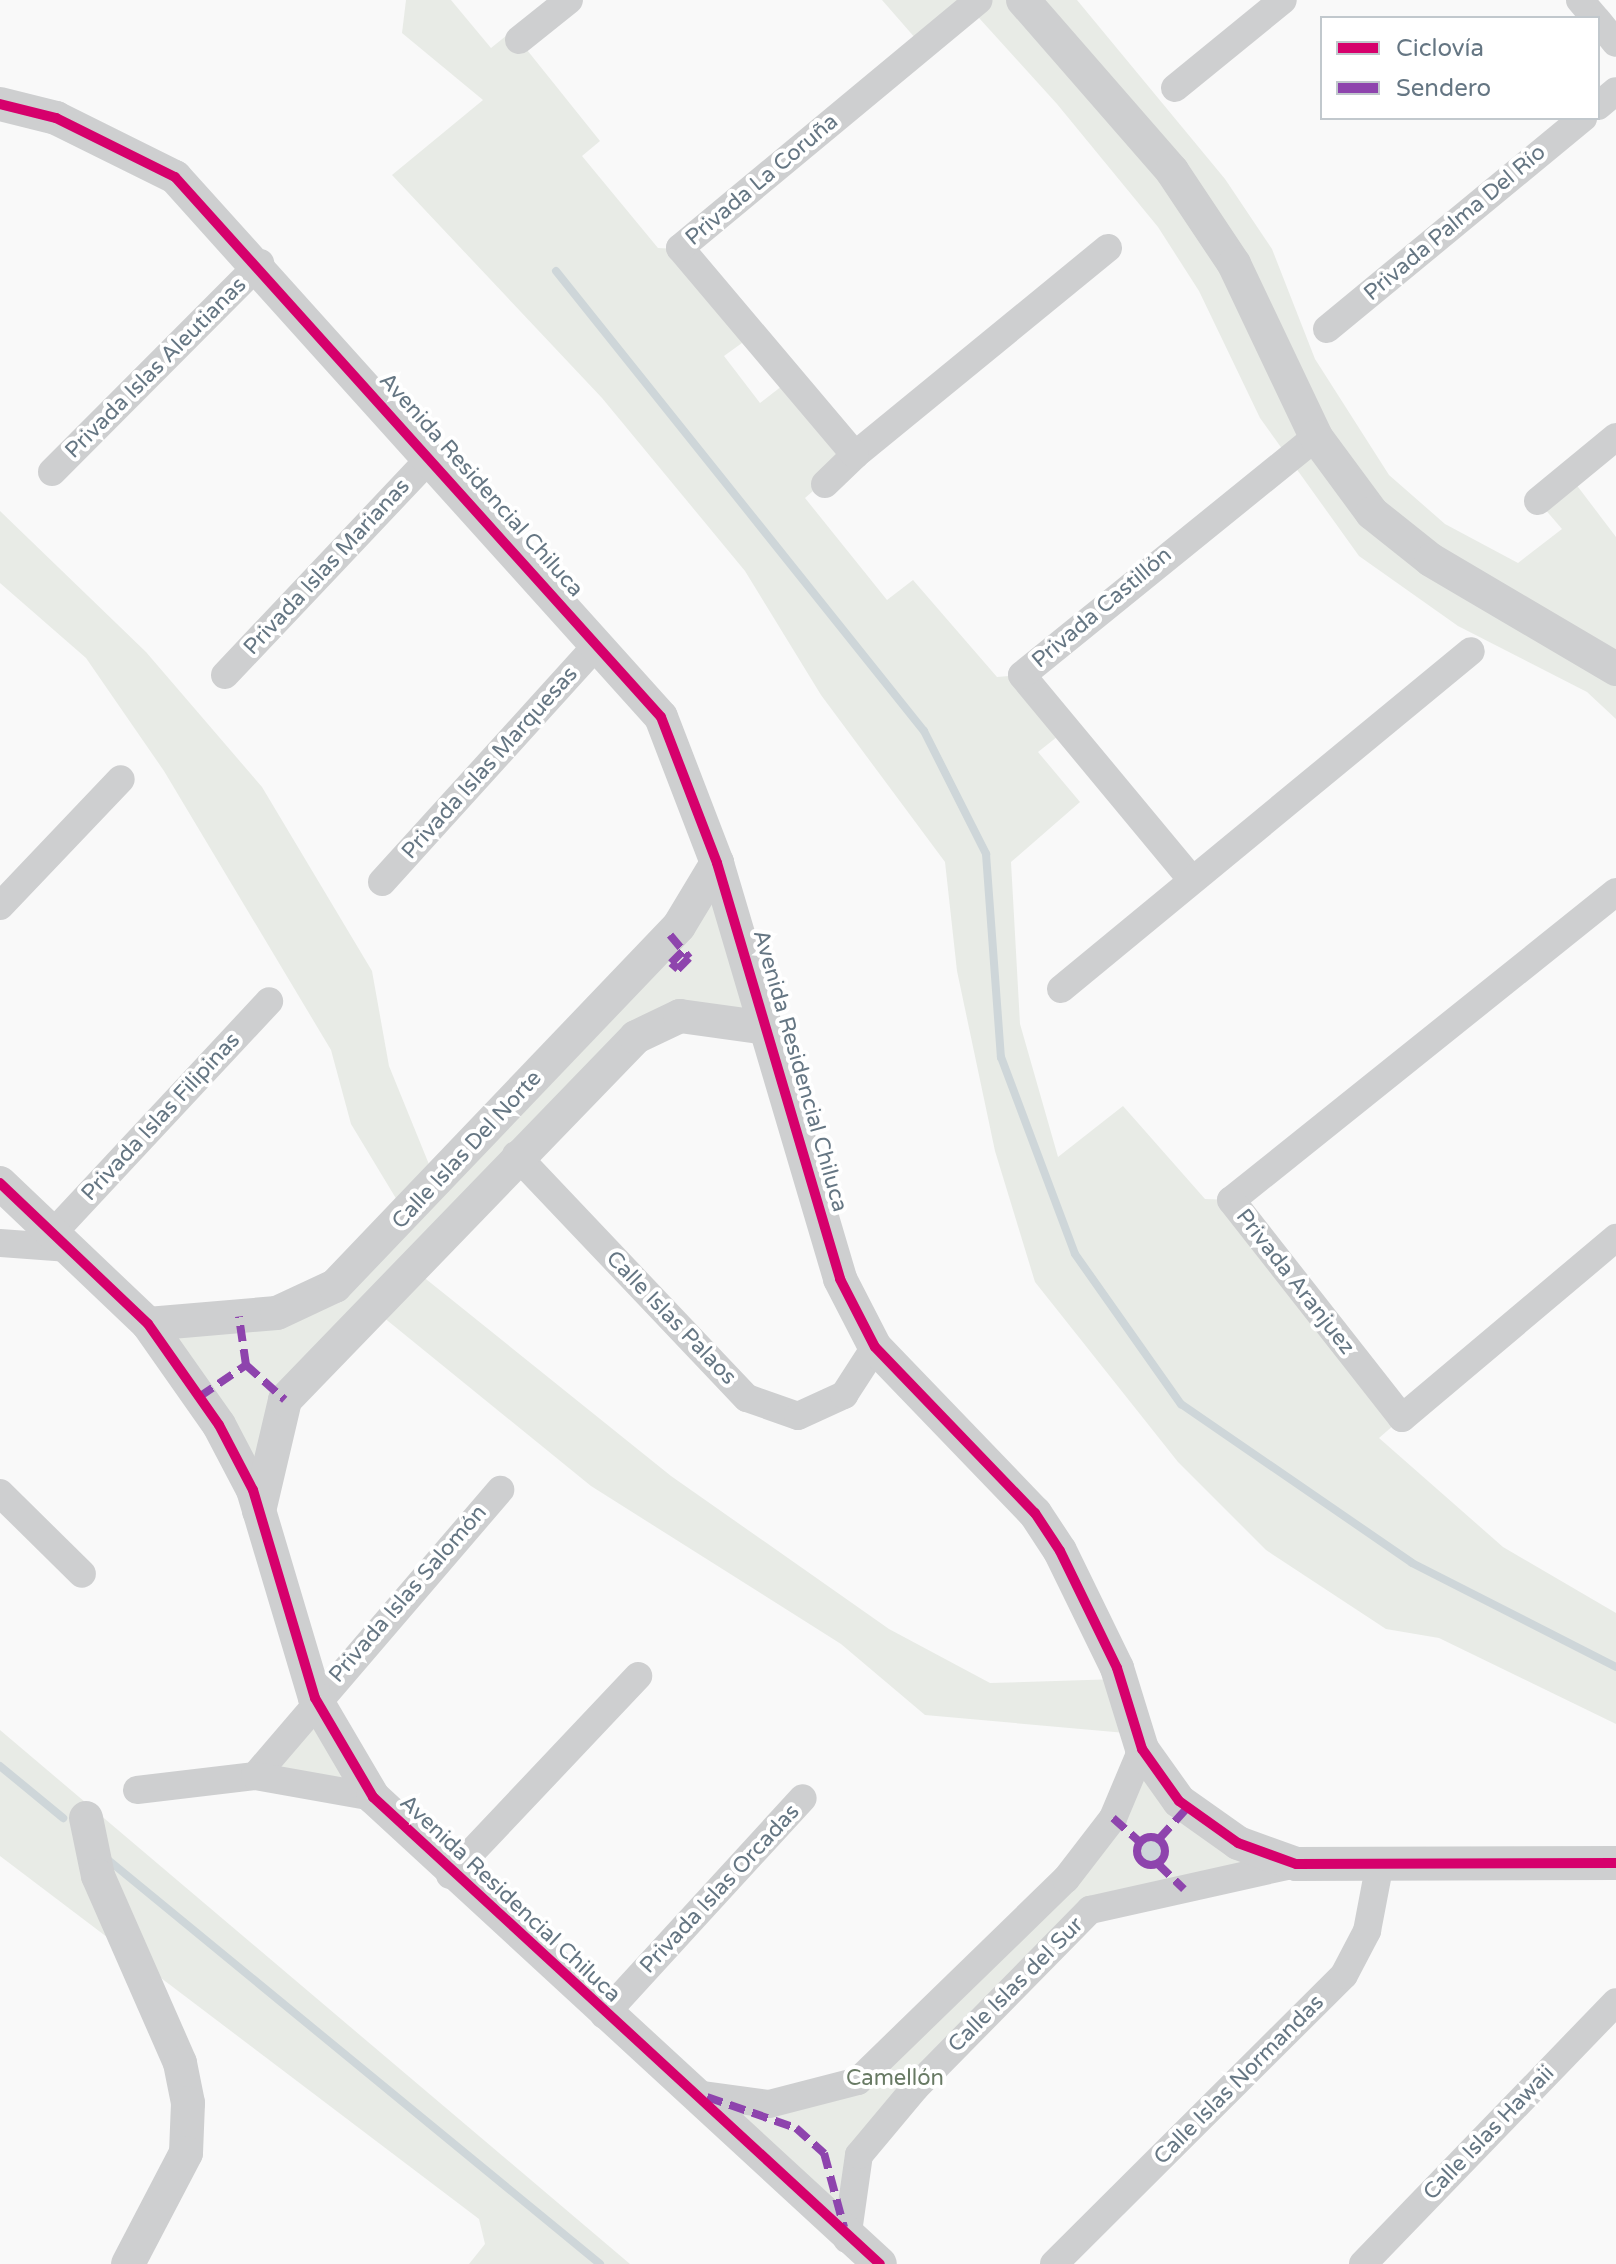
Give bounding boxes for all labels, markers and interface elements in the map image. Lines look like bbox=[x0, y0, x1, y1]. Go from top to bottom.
legend bbox=[1320, 16, 1600, 120]
text: Ciclovía bbox=[1396, 34, 1484, 63]
text: Sendero bbox=[1396, 74, 1491, 103]
street label: Privada La Coruña bbox=[680, 108, 844, 252]
street label: Privada Palma Del Río bbox=[1359, 139, 1551, 307]
street label: Privada Islas Aleutianas bbox=[60, 272, 252, 464]
street label: Avenida Residencial Chiluca bbox=[373, 368, 589, 602]
street label: Privada Islas Marianas bbox=[238, 473, 416, 661]
street label: Privada Castillón bbox=[1027, 542, 1177, 674]
street label: Privada Islas Marquesas bbox=[397, 661, 583, 865]
street label: Avenida Residencial Chiluca bbox=[747, 927, 853, 1215]
street label: Privada Islas Filipinas bbox=[76, 1027, 246, 1207]
street label: Calle Islas Del Norte bbox=[387, 1065, 547, 1235]
street label: Privada Aranjuez bbox=[1230, 1204, 1360, 1360]
street label: Calle Islas Palaos bbox=[600, 1246, 742, 1390]
street label: Privada Islas Salomón bbox=[324, 1500, 492, 1688]
street label: Avenida Residencial Chiluca bbox=[394, 1790, 626, 2008]
street label: Privada Islas Orcadas bbox=[635, 1799, 805, 1979]
street label: Calle Islas del Sur bbox=[943, 1912, 1089, 2058]
street label: Calle Islas Normandas bbox=[1149, 1990, 1329, 2170]
street label: Calle Islas Hawaii bbox=[1418, 2060, 1560, 2206]
park label: Camellón bbox=[846, 2066, 944, 2092]

